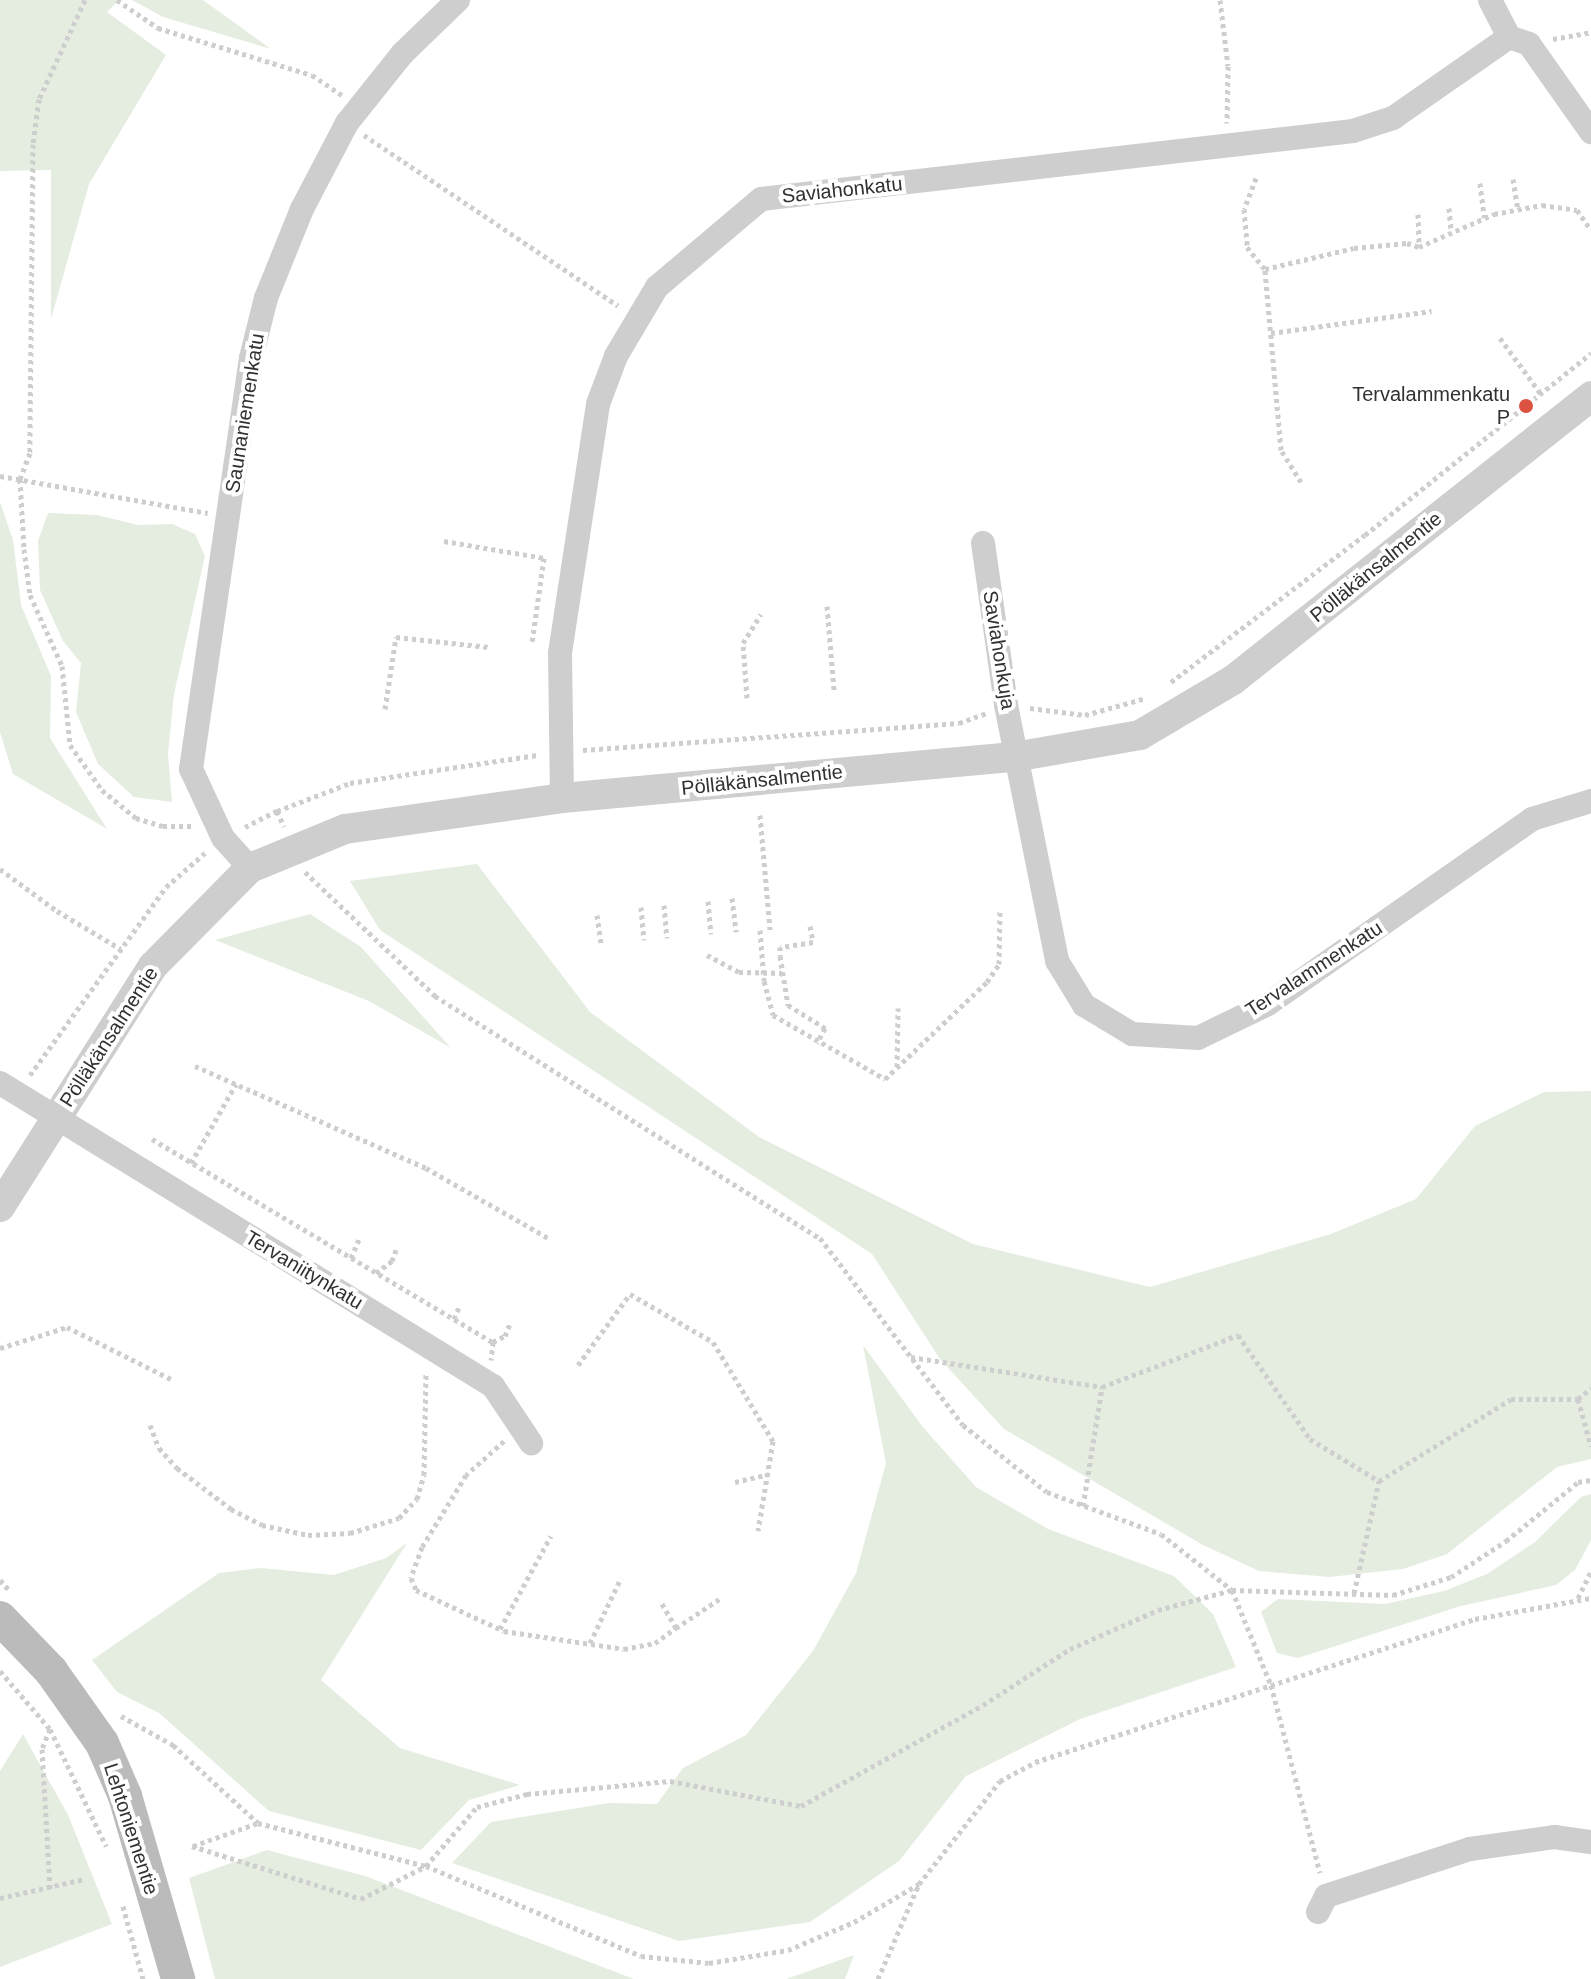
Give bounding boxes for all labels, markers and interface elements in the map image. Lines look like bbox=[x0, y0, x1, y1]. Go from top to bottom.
street label: Saviahonkatu bbox=[780, 172, 904, 208]
street label: Saunaniemenkatu bbox=[221, 332, 269, 494]
place label: Tervalammenkatu P bbox=[1352, 382, 1510, 429]
marker: Tervalammenkatu P bbox=[1517, 397, 1535, 415]
street label: Pölläkänsalmentie bbox=[1305, 507, 1447, 627]
street label: Saviahonkuja bbox=[978, 589, 1020, 711]
street label: Pölläkänsalmentie bbox=[680, 760, 844, 800]
street label: Tervalammenkatu bbox=[1241, 916, 1387, 1022]
street label: Pölläkänsalmentie bbox=[55, 962, 163, 1112]
street label: Tervaniitynkatu bbox=[241, 1225, 367, 1315]
street label: Lehtoniementie bbox=[98, 1760, 164, 1898]

